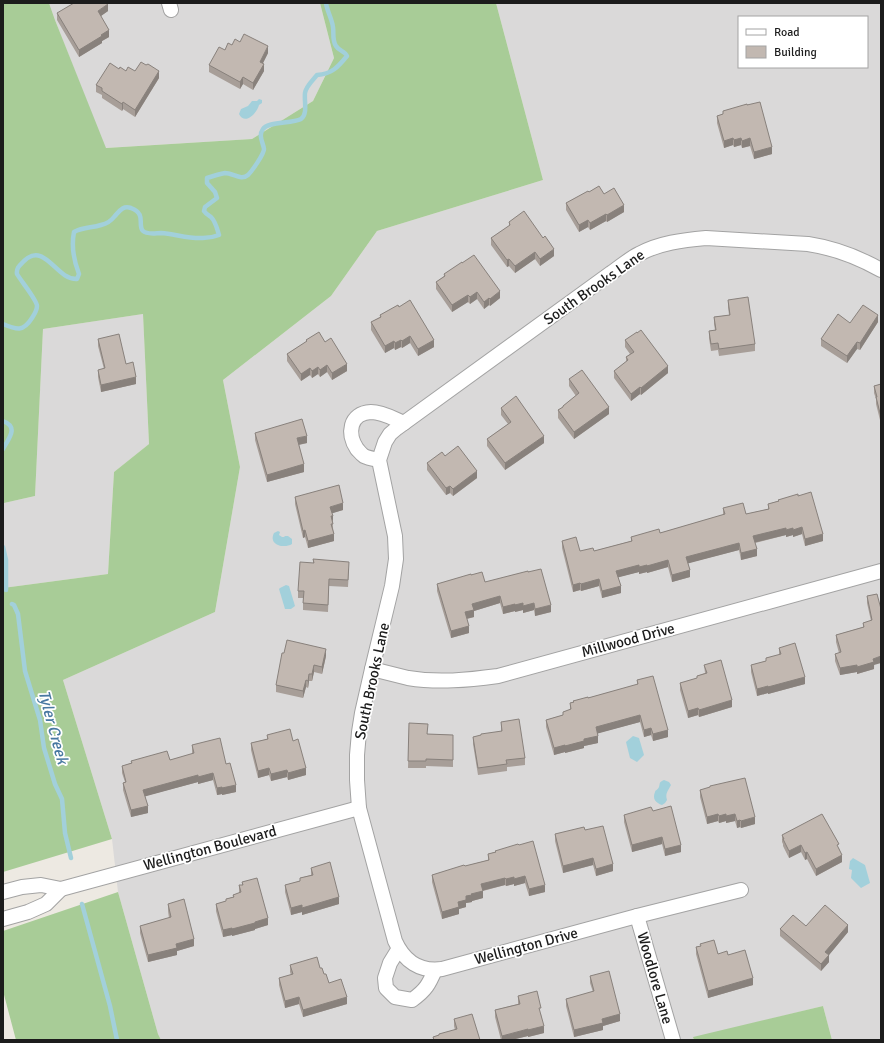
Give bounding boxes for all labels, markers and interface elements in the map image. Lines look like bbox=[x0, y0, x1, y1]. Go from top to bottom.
legend bbox=[738, 16, 868, 68]
text: Road bbox=[774, 25, 800, 40]
text: Building bbox=[774, 45, 817, 60]
street label: South Brooks Lane bbox=[540, 245, 648, 329]
street label: Millwood Drive bbox=[579, 619, 677, 661]
street label: South Brooks Lane bbox=[351, 621, 393, 741]
water label: Tyler Creek bbox=[34, 688, 73, 768]
street label: Wellington Boulevard bbox=[141, 822, 279, 874]
street label: Wellington Drive bbox=[472, 924, 580, 968]
street label: Woodlore Lane bbox=[633, 930, 677, 1026]

